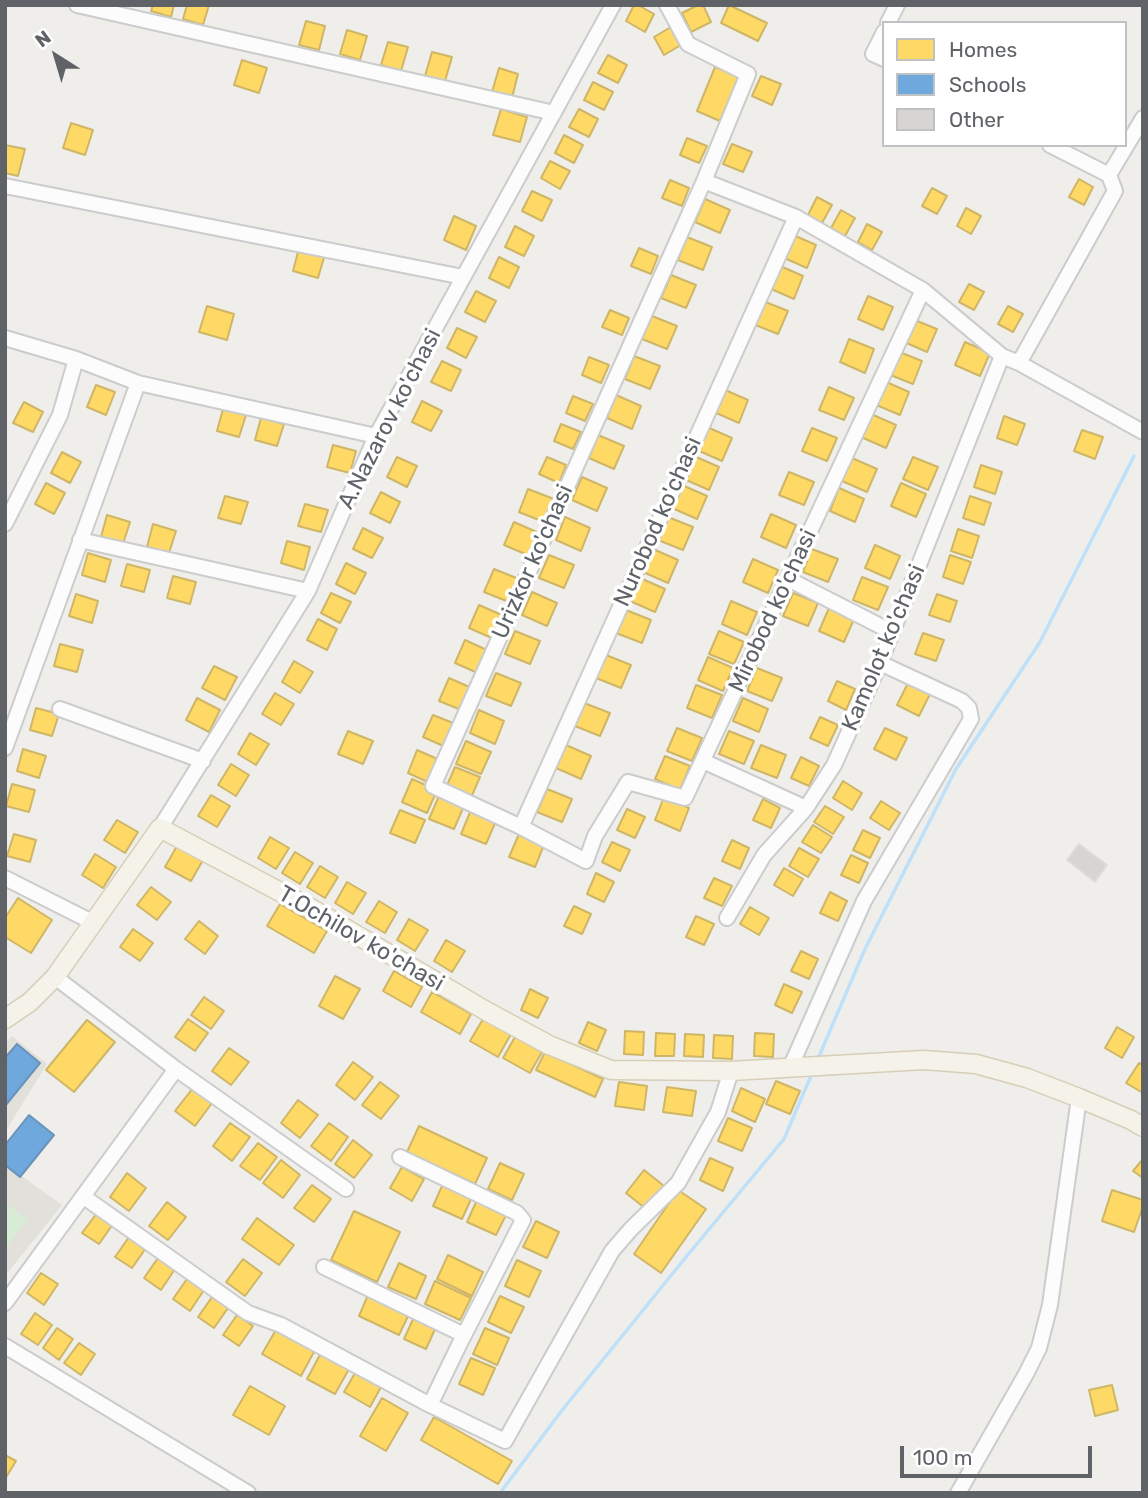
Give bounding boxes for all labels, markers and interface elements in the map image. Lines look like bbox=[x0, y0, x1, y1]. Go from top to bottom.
north arrow bbox=[21, 21, 91, 91]
legend bbox=[882, 21, 1127, 147]
text: N bbox=[31, 26, 55, 52]
text: Homes bbox=[949, 37, 1017, 62]
text: Schools bbox=[949, 72, 1026, 97]
text: Other bbox=[949, 107, 1004, 132]
street label: A.Nazarov ko'chasi bbox=[333, 324, 447, 514]
street label: Nurobod ko'chasi bbox=[608, 433, 708, 611]
street label: Urizkor ko'chasi bbox=[487, 481, 579, 643]
street label: Mirobod ko'chasi bbox=[723, 525, 823, 697]
street label: Kamolot ko'chasi bbox=[836, 561, 932, 735]
street label: T.Ochilov ko'chasi bbox=[273, 880, 449, 998]
scale bar bbox=[903, 1432, 1096, 1476]
text: 100 m bbox=[913, 1445, 972, 1470]

